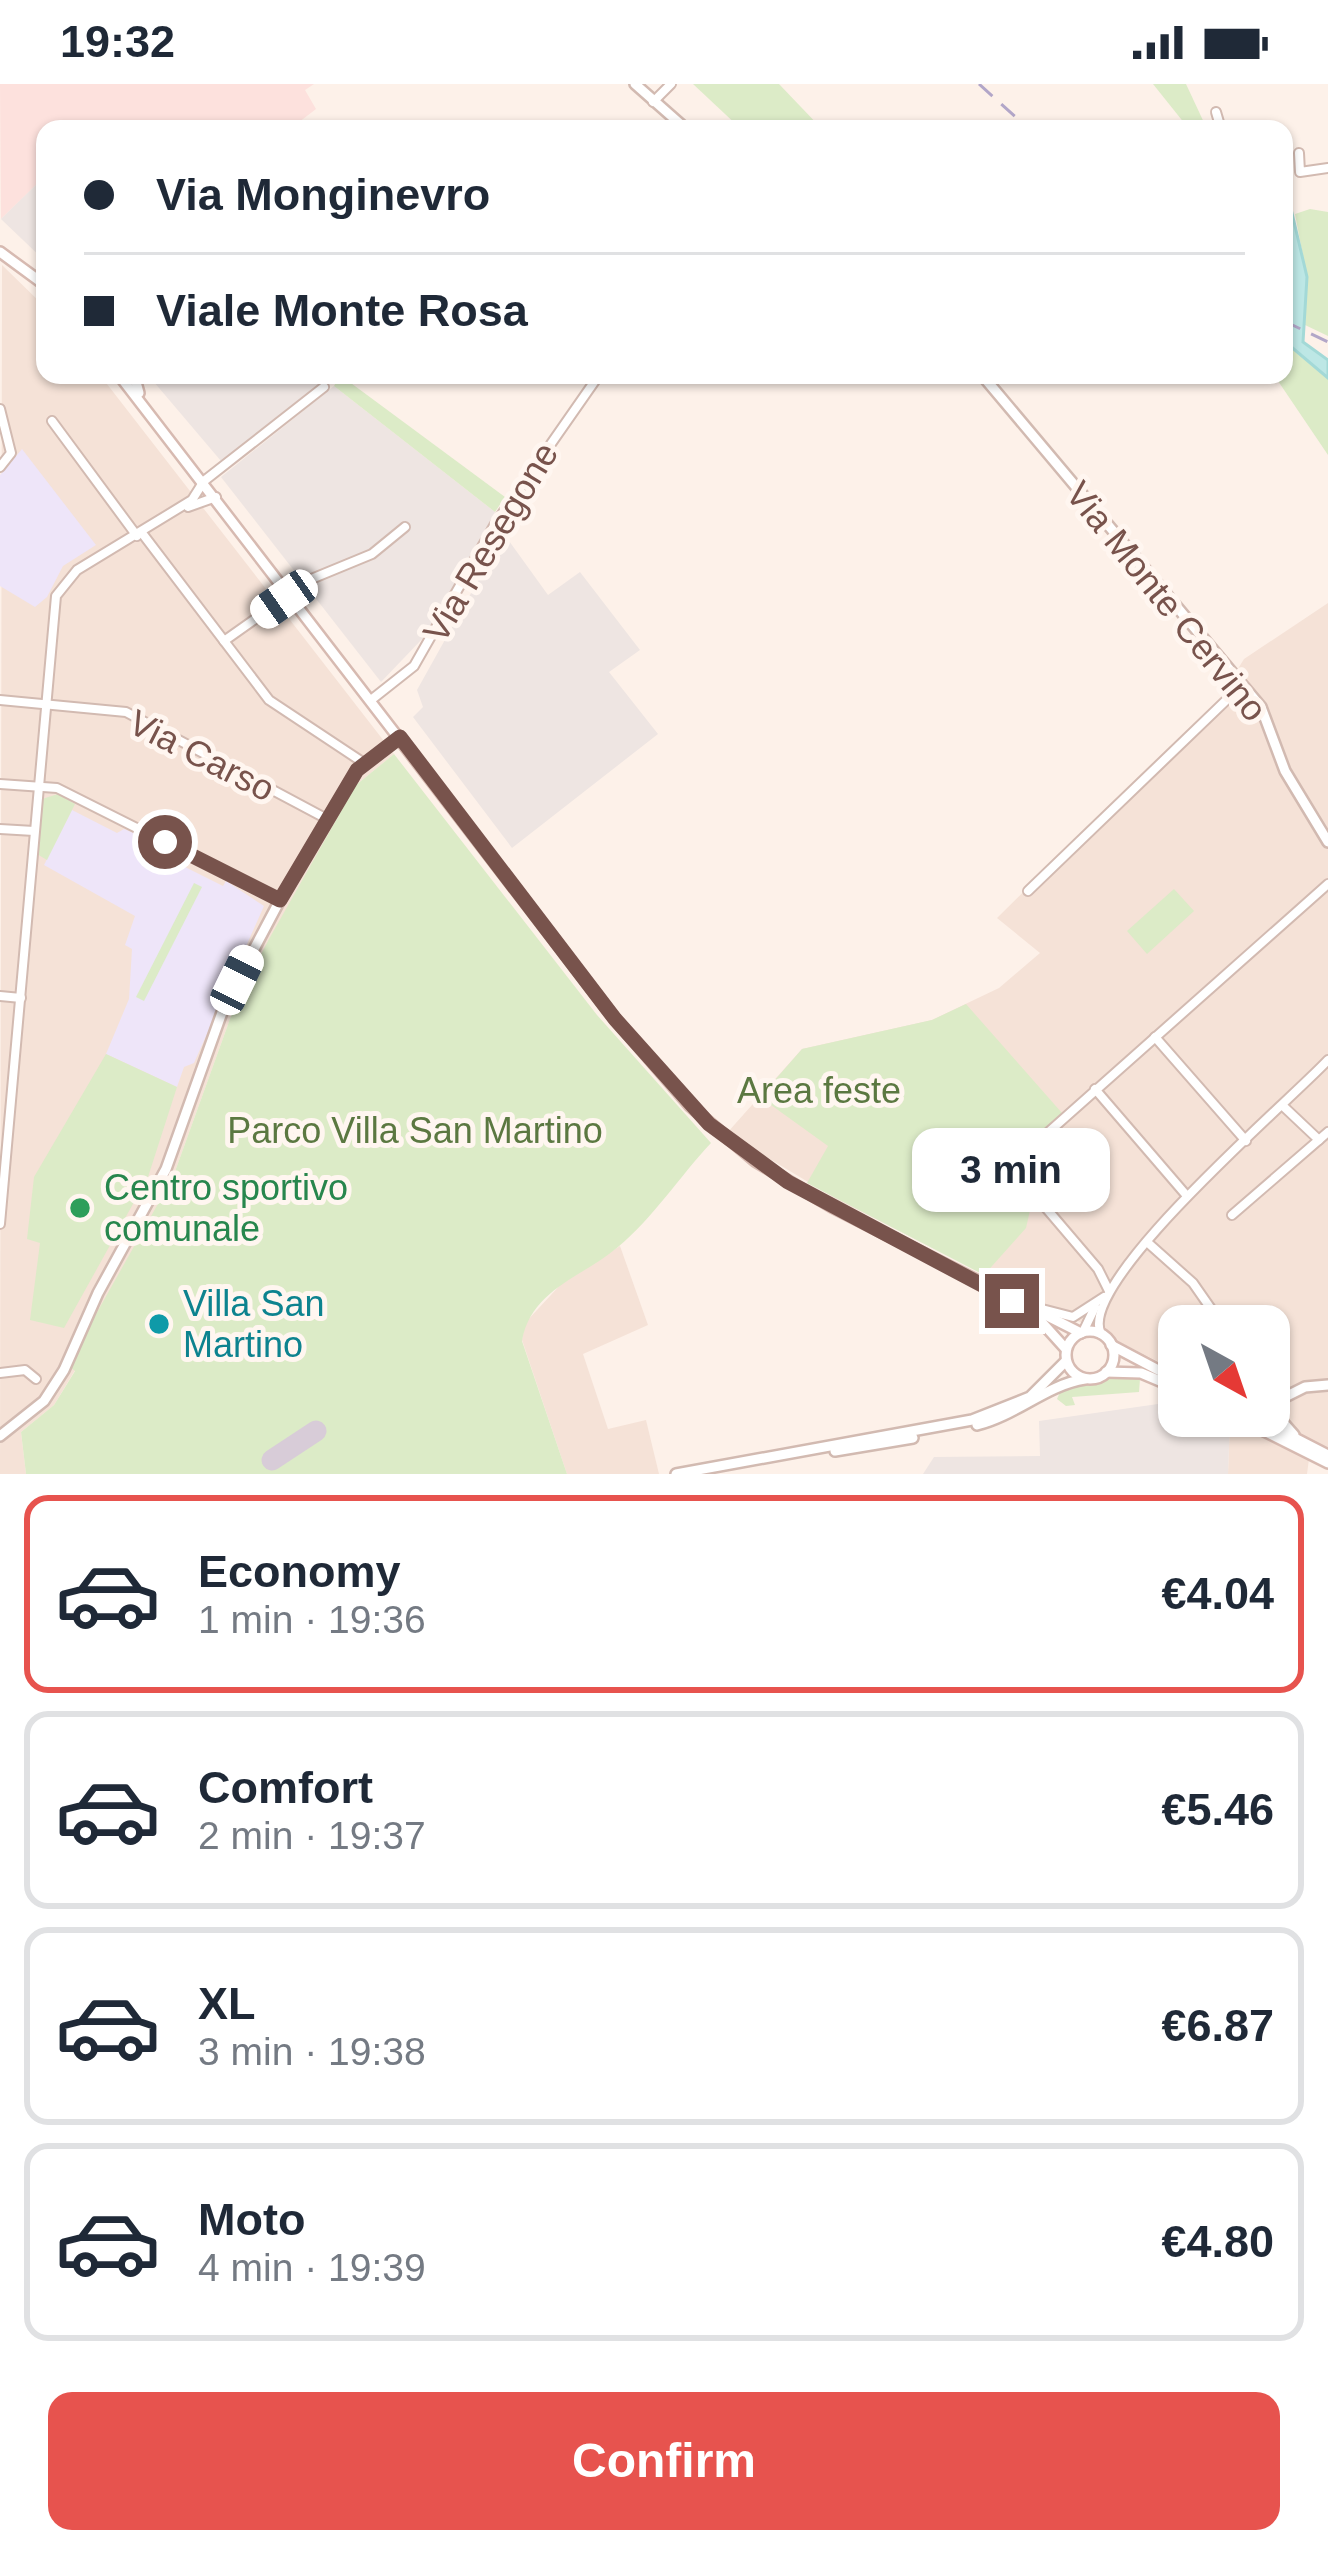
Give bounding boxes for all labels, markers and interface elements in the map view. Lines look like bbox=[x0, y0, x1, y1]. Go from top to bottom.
text: 19:32 bbox=[60, 16, 175, 67]
text: Via Monginevro bbox=[156, 169, 490, 220]
text: Viale Monte Rosa bbox=[156, 285, 528, 336]
street label: Via Resegone bbox=[415, 435, 566, 649]
street label: Via Monte Cervino bbox=[1058, 474, 1276, 729]
car bbox=[244, 564, 324, 634]
street label: Via Carso bbox=[122, 701, 281, 809]
route start bbox=[138, 815, 192, 869]
car bbox=[205, 940, 269, 1020]
park label: Area feste bbox=[737, 1070, 901, 1111]
park label: Parco Villa San Martino bbox=[227, 1110, 603, 1151]
callout: 3 min bbox=[913, 1127, 1111, 1211]
text: 3 min bbox=[960, 1148, 1062, 1191]
place label: Centro sportivo comunale bbox=[104, 1167, 348, 1249]
marker: Centro sportivo comunale bbox=[67, 1195, 93, 1221]
route end bbox=[985, 1274, 1039, 1328]
place label: Villa San Martino bbox=[183, 1283, 324, 1365]
north arrow bbox=[1158, 1305, 1290, 1437]
map controls bbox=[1158, 1305, 1290, 1437]
marker: Villa San Martino bbox=[146, 1311, 172, 1337]
icon: car bbox=[54, 1540, 162, 1648]
text: Economy bbox=[198, 1546, 401, 1597]
text: €4.04 bbox=[1161, 1568, 1274, 1619]
text: 1 min · 19:36 bbox=[198, 1598, 426, 1641]
icon: car bbox=[54, 1756, 162, 1864]
text: Comfort bbox=[198, 1762, 373, 1813]
text: €5.46 bbox=[1161, 1784, 1274, 1835]
text: 2 min · 19:37 bbox=[198, 1814, 426, 1857]
icon: car bbox=[54, 1972, 162, 2080]
text: XL bbox=[198, 1978, 256, 2029]
text: €6.87 bbox=[1161, 2000, 1274, 2051]
text: 3 min · 19:38 bbox=[198, 2030, 426, 2073]
icon: car bbox=[54, 2188, 162, 2296]
text: Moto bbox=[198, 2194, 305, 2245]
text: €4.80 bbox=[1161, 2216, 1274, 2267]
text: 4 min · 19:39 bbox=[198, 2246, 426, 2289]
button: Confirm bbox=[48, 2392, 1280, 2530]

